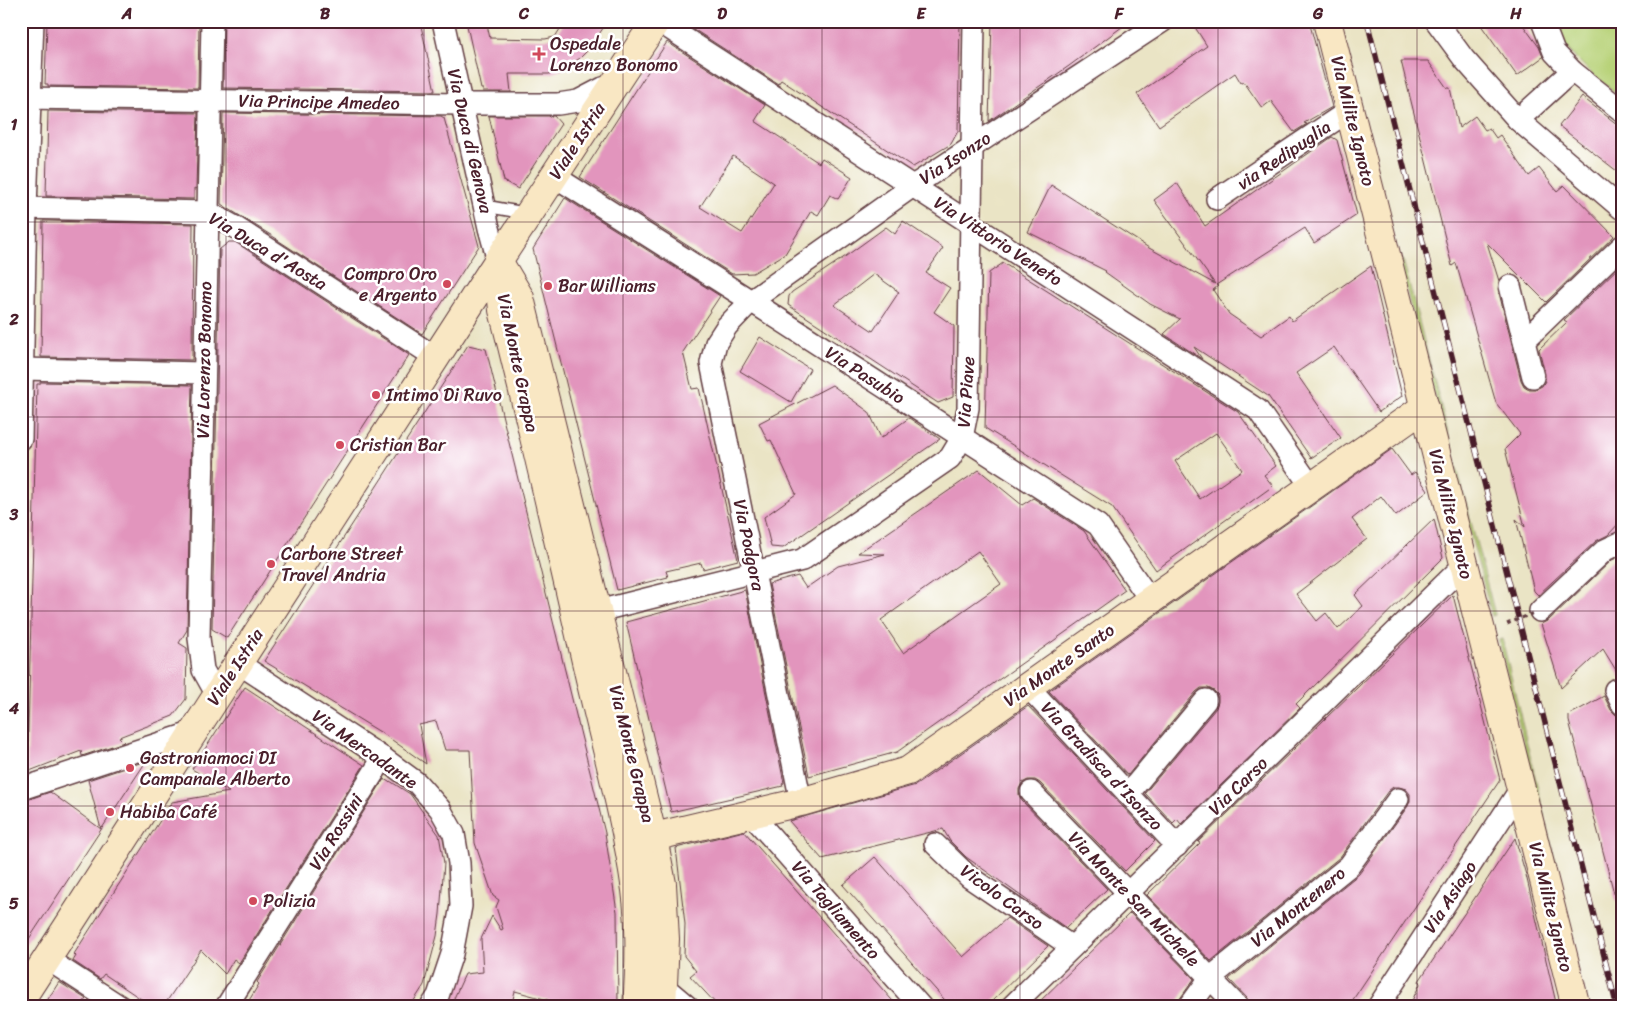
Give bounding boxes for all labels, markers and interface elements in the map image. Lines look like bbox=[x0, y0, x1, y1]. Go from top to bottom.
text: A bbox=[121, 0, 132, 28]
text: B bbox=[320, 0, 331, 28]
text: C bbox=[518, 0, 530, 28]
text: D bbox=[717, 0, 727, 28]
text: E bbox=[917, 0, 927, 28]
text: F bbox=[1114, 0, 1125, 28]
text: G bbox=[1312, 0, 1324, 28]
text: H bbox=[1509, 0, 1522, 28]
place label: Ospedale Lorenzo Bonomo bbox=[550, 28, 678, 81]
marker: Ospedale Lorenzo Bonomo bbox=[532, 47, 546, 61]
street label: Via Milite Ignoto bbox=[1321, 52, 1385, 190]
street label: Via Duca di Genova bbox=[438, 65, 502, 218]
street label: Via Principe Amedeo bbox=[238, 85, 400, 119]
street label: Viale Istria bbox=[540, 95, 615, 186]
text: 1 bbox=[11, 110, 18, 139]
street label: via Redipuglia bbox=[1230, 111, 1338, 199]
street label: Via Isonzo bbox=[912, 122, 998, 194]
street label: Via Vittorio Veneto bbox=[927, 187, 1069, 295]
street label: Via Duca d'Aosta bbox=[202, 203, 334, 299]
place label: Compro Oro e Argento bbox=[344, 258, 437, 311]
place label: Bar Williams bbox=[558, 270, 657, 302]
marker: Compro Oro e Argento bbox=[441, 278, 453, 290]
marker: Bar Williams bbox=[542, 280, 554, 292]
street label: Via Lorenzo Bonomo bbox=[187, 281, 221, 439]
street label: Via Monte Grappa bbox=[488, 291, 548, 435]
text: 2 bbox=[8, 305, 19, 334]
street label: Via Pasubio bbox=[818, 337, 912, 413]
street label: Via Piave bbox=[948, 355, 984, 429]
place label: Intimo Di Ruvo bbox=[385, 379, 502, 411]
marker: Intimo Di Ruvo bbox=[370, 389, 382, 401]
place label: Cristian Bar bbox=[350, 429, 447, 461]
marker: Cristian Bar bbox=[334, 439, 346, 451]
street label: Via Milite Ignoto bbox=[1419, 445, 1483, 583]
street label: Via Podgora bbox=[724, 496, 775, 595]
text: 3 bbox=[9, 500, 19, 529]
place label: Carbone Street Travel Andria bbox=[281, 538, 404, 591]
marker: Carbone Street Travel Andria bbox=[265, 558, 277, 570]
street label: Via Monte Santo bbox=[996, 614, 1122, 715]
street label: Viale Istria bbox=[198, 621, 273, 712]
street label: Via Monte Grappa bbox=[599, 682, 665, 826]
street label: Via Gradisca d'Isonzo bbox=[1033, 693, 1171, 839]
text: 4 bbox=[8, 694, 19, 723]
street label: Via Mercadante bbox=[305, 700, 425, 798]
place label: Gastroniamoci DI Campanale Alberto bbox=[140, 742, 291, 795]
street label: Via Carso bbox=[1200, 749, 1276, 823]
marker: Gastroniamoci DI Campanale Alberto bbox=[124, 762, 136, 774]
street label: Via Rossini bbox=[300, 786, 373, 877]
place label: Habiba Café bbox=[120, 796, 217, 828]
marker: Habiba Café bbox=[104, 806, 116, 818]
street label: Via Monte San Michele bbox=[1060, 823, 1208, 975]
street label: Via Milite Ignoto bbox=[1519, 838, 1583, 976]
street label: Via Tagliamento bbox=[783, 853, 889, 967]
street label: Via Asiago bbox=[1414, 854, 1486, 940]
street label: Vicolo Carso bbox=[953, 855, 1051, 939]
street label: Via Montenero bbox=[1243, 858, 1353, 956]
place label: Polizia bbox=[263, 885, 316, 917]
text: 5 bbox=[9, 889, 19, 918]
marker: Polizia bbox=[247, 895, 259, 907]

